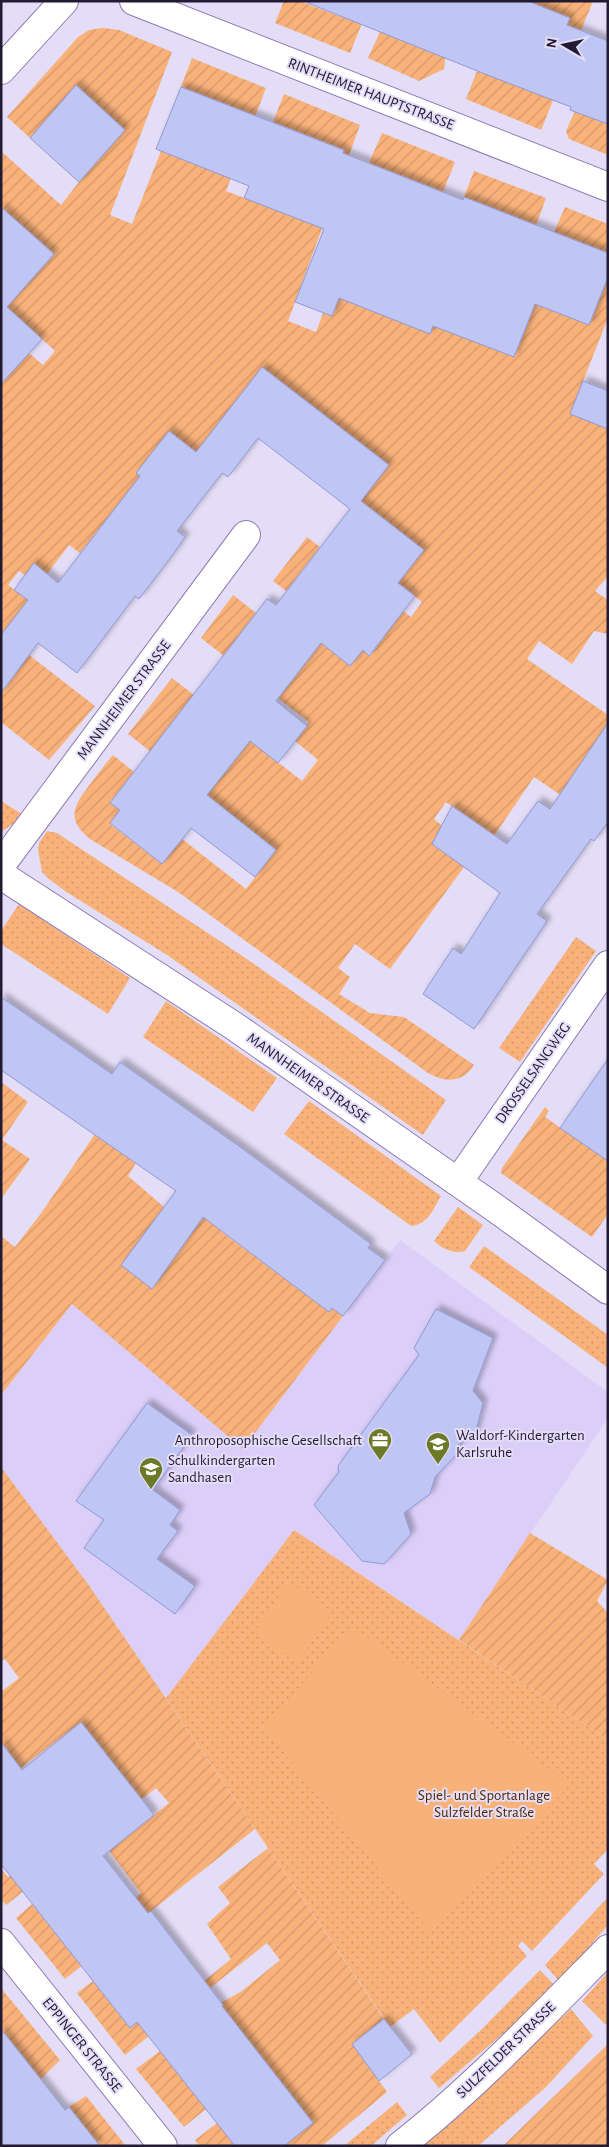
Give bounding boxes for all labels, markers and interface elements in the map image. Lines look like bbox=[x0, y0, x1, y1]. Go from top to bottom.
north arrow bbox=[539, 20, 589, 70]
text: N bbox=[544, 37, 560, 49]
street label: RINTHEIMER HAUPTSTRASSE bbox=[286, 55, 456, 133]
street label: MANNHEIMER STRASSE bbox=[74, 638, 174, 762]
street label: DROSSELSANGWEG bbox=[493, 1020, 573, 1126]
street label: MANNHEIMER STRASSE bbox=[244, 1030, 372, 1126]
office icon: Anthroposophische Gesellschaft bbox=[367, 1427, 393, 1461]
place label: Waldorf-Kindergarten Karlsruhe bbox=[456, 1428, 585, 1460]
school or university icon: Waldorf-Kindergarten Karlsruhe bbox=[425, 1431, 451, 1465]
place label: Anthroposophische Gesellschaft bbox=[175, 1433, 362, 1448]
place label: Schulkindergarten Sandhasen bbox=[168, 1453, 275, 1485]
school or university icon: Schulkindergarten Sandhasen bbox=[138, 1456, 164, 1490]
park label: Spiel- und Sportanlage Sulzfelder Straße bbox=[418, 1788, 550, 1820]
street label: EPPINGER STRASSE bbox=[40, 1995, 124, 2095]
street label: SULZFELDER STRASSE bbox=[454, 1999, 558, 2101]

